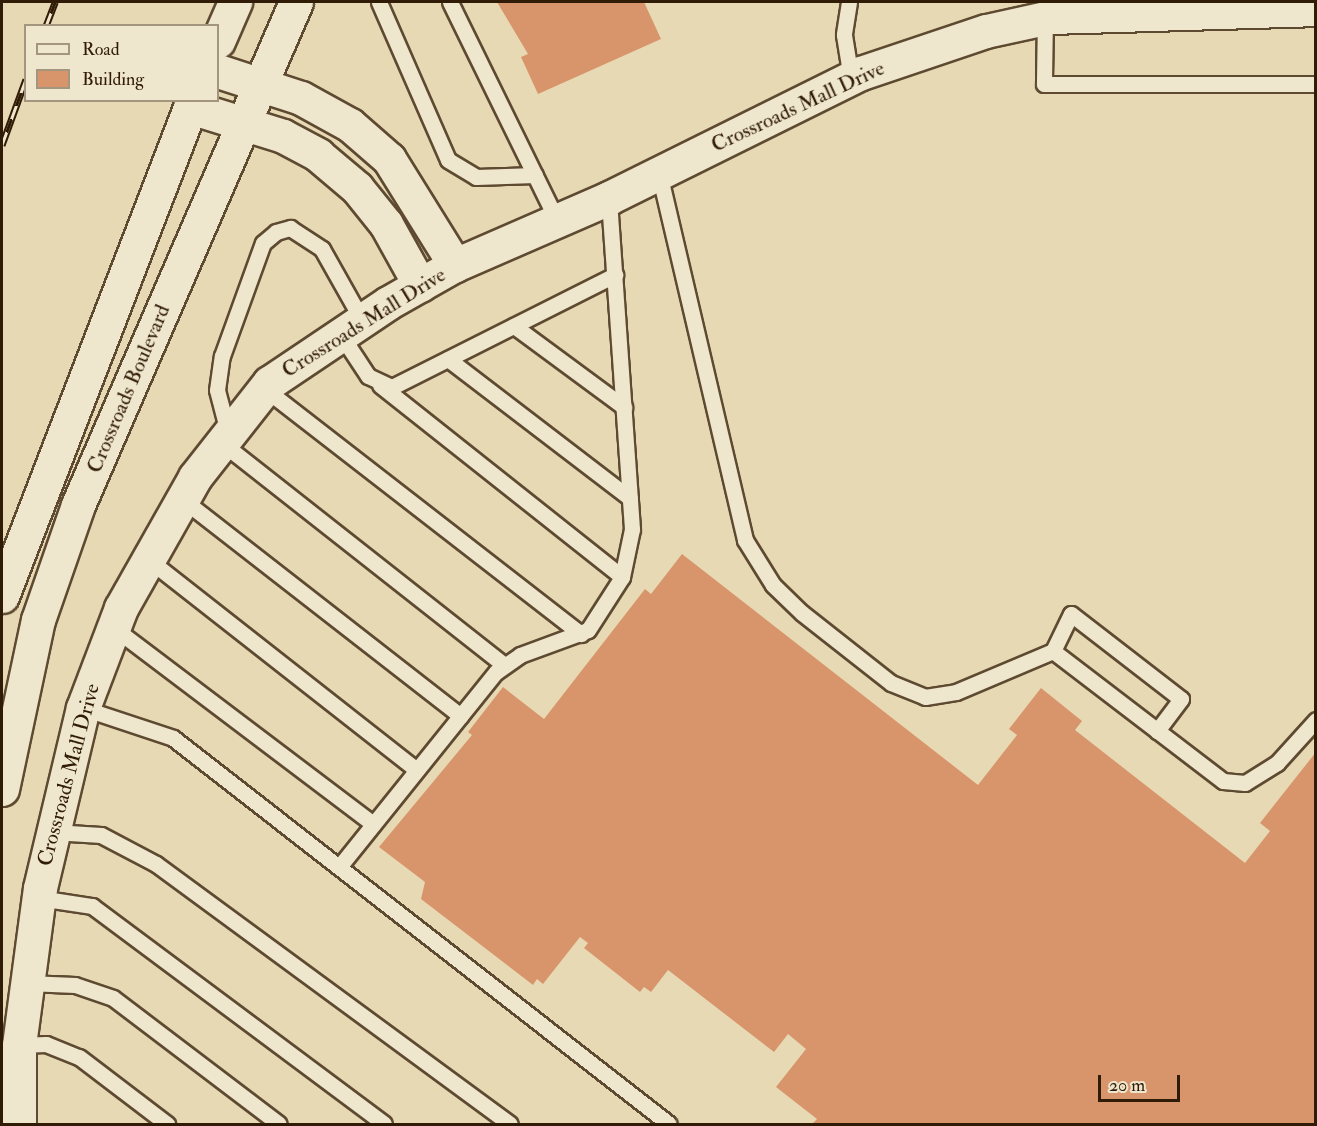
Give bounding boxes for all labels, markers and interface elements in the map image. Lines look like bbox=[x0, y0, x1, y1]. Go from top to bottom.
legend bbox=[24, 24, 219, 102]
text: Road bbox=[82, 38, 120, 61]
street label: Crossroads Mall Drive bbox=[707, 56, 889, 158]
text: Building bbox=[82, 68, 144, 91]
street label: Crossroads Mall Drive bbox=[278, 263, 450, 383]
street label: Crossroads Boulevard bbox=[82, 301, 176, 477]
street label: Crossroads Mall Drive bbox=[33, 681, 105, 869]
scale bar bbox=[1101, 1063, 1184, 1101]
text: 20 m bbox=[1109, 1074, 1145, 1097]

